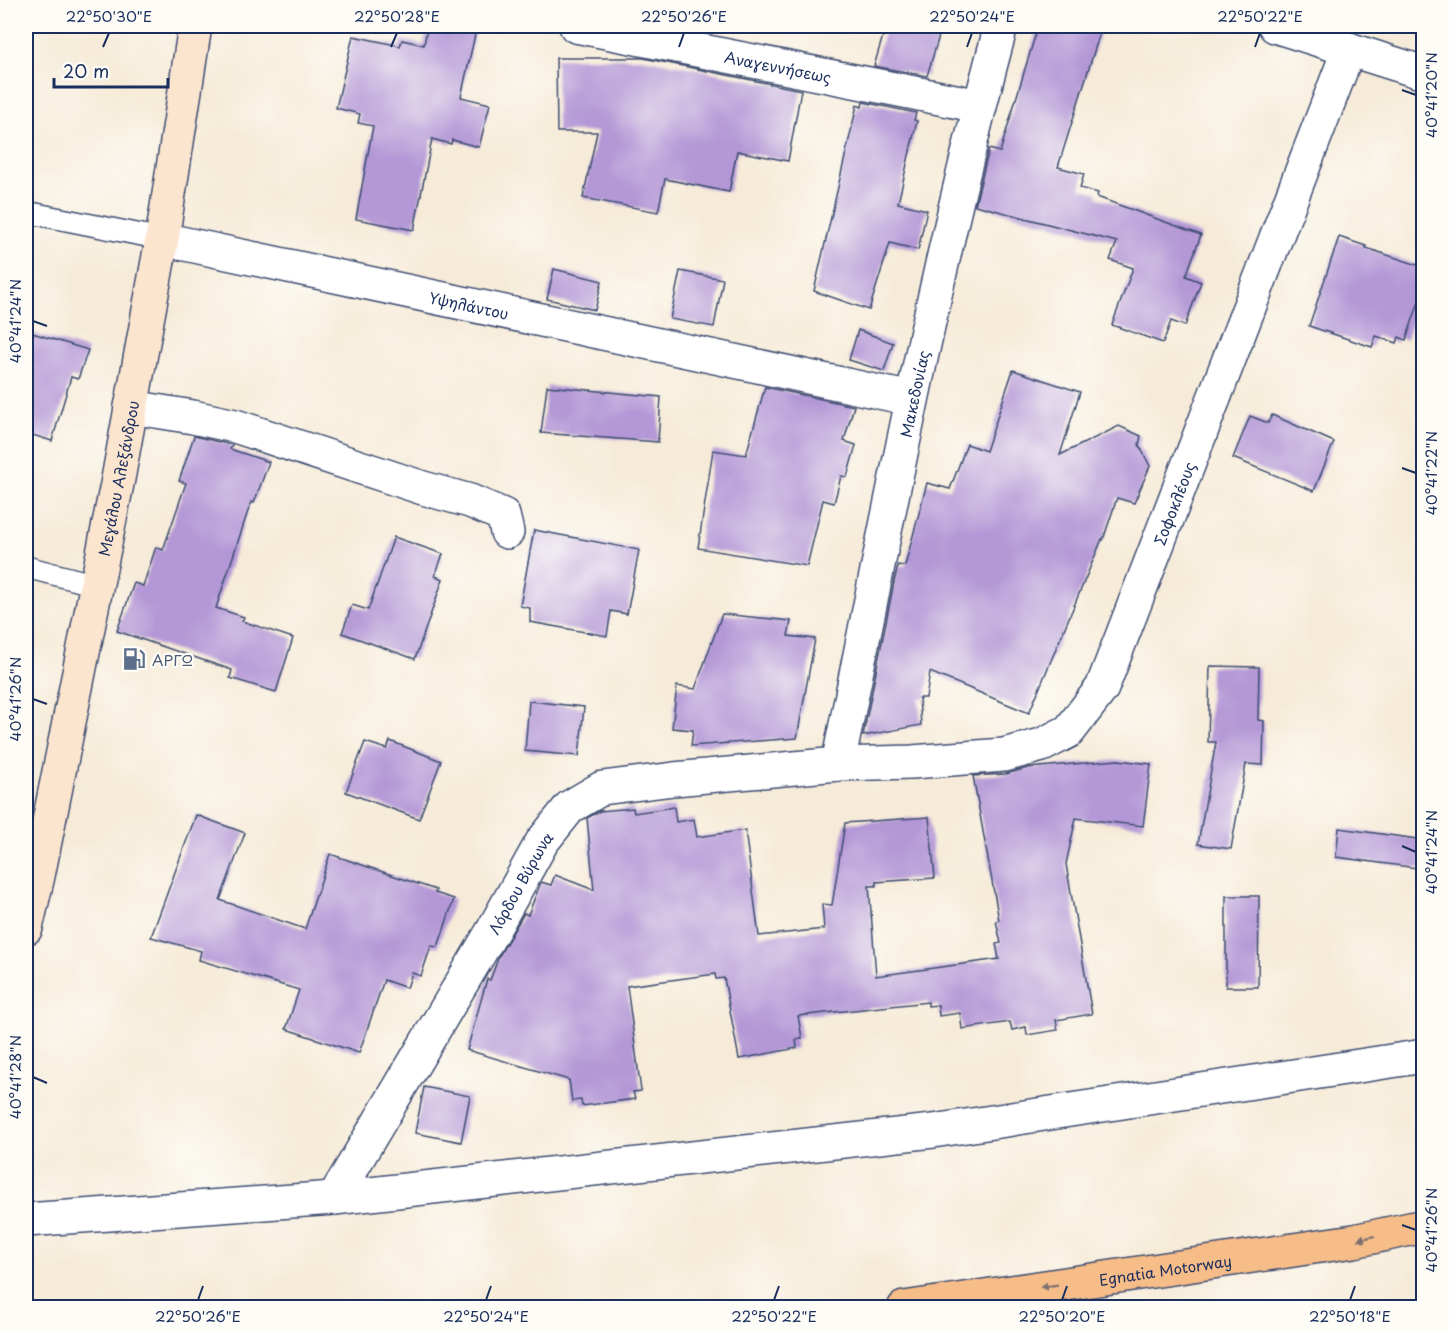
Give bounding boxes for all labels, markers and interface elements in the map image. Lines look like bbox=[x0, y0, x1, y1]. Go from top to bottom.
text: 22°50'30"E bbox=[66, 4, 152, 27]
text: 22°50'28"E bbox=[354, 4, 440, 27]
text: 22°50'26"E bbox=[641, 4, 727, 27]
text: 22°50'24"E bbox=[929, 4, 1015, 27]
text: 22°50'22"E bbox=[1217, 4, 1303, 27]
street label: Αναγεννήσεως bbox=[723, 44, 834, 88]
scale bar bbox=[54, 51, 168, 89]
text: 40°41'20"N bbox=[1419, 52, 1442, 138]
text: 20 m bbox=[63, 57, 109, 84]
text: 40°41'24"N bbox=[3, 279, 26, 363]
street label: Υψηλάντου bbox=[427, 285, 511, 324]
street label: Μακεδονίας bbox=[893, 348, 934, 439]
street label: Μεγάλου Αλεξάνδρου bbox=[91, 399, 144, 558]
text: 40°41'22"N bbox=[1419, 431, 1442, 515]
street label: Σοφοκλέους bbox=[1147, 458, 1200, 548]
fuel station icon: ΑΡΓΩ bbox=[121, 646, 147, 672]
place label: ΑΡΓΩ bbox=[152, 648, 193, 671]
text: 40°41'26"N bbox=[3, 657, 26, 741]
text: 40°41'24"N bbox=[1419, 810, 1442, 894]
street label: Λόρδου Βύρωνα bbox=[482, 826, 558, 938]
text: 40°41'28"N bbox=[3, 1035, 26, 1119]
text: 40°41'26"N bbox=[1419, 1188, 1442, 1272]
one-way arrow bbox=[1357, 1234, 1376, 1243]
street label: Egnatia Motorway bbox=[1097, 1248, 1233, 1290]
one-way arrow bbox=[1039, 1282, 1058, 1291]
text: 22°50'26"E bbox=[155, 1304, 241, 1327]
text: 22°50'24"E bbox=[443, 1304, 529, 1327]
text: 22°50'22"E bbox=[731, 1304, 817, 1327]
text: 22°50'20"E bbox=[1019, 1304, 1105, 1327]
text: 22°50'18"E bbox=[1309, 1304, 1391, 1327]

